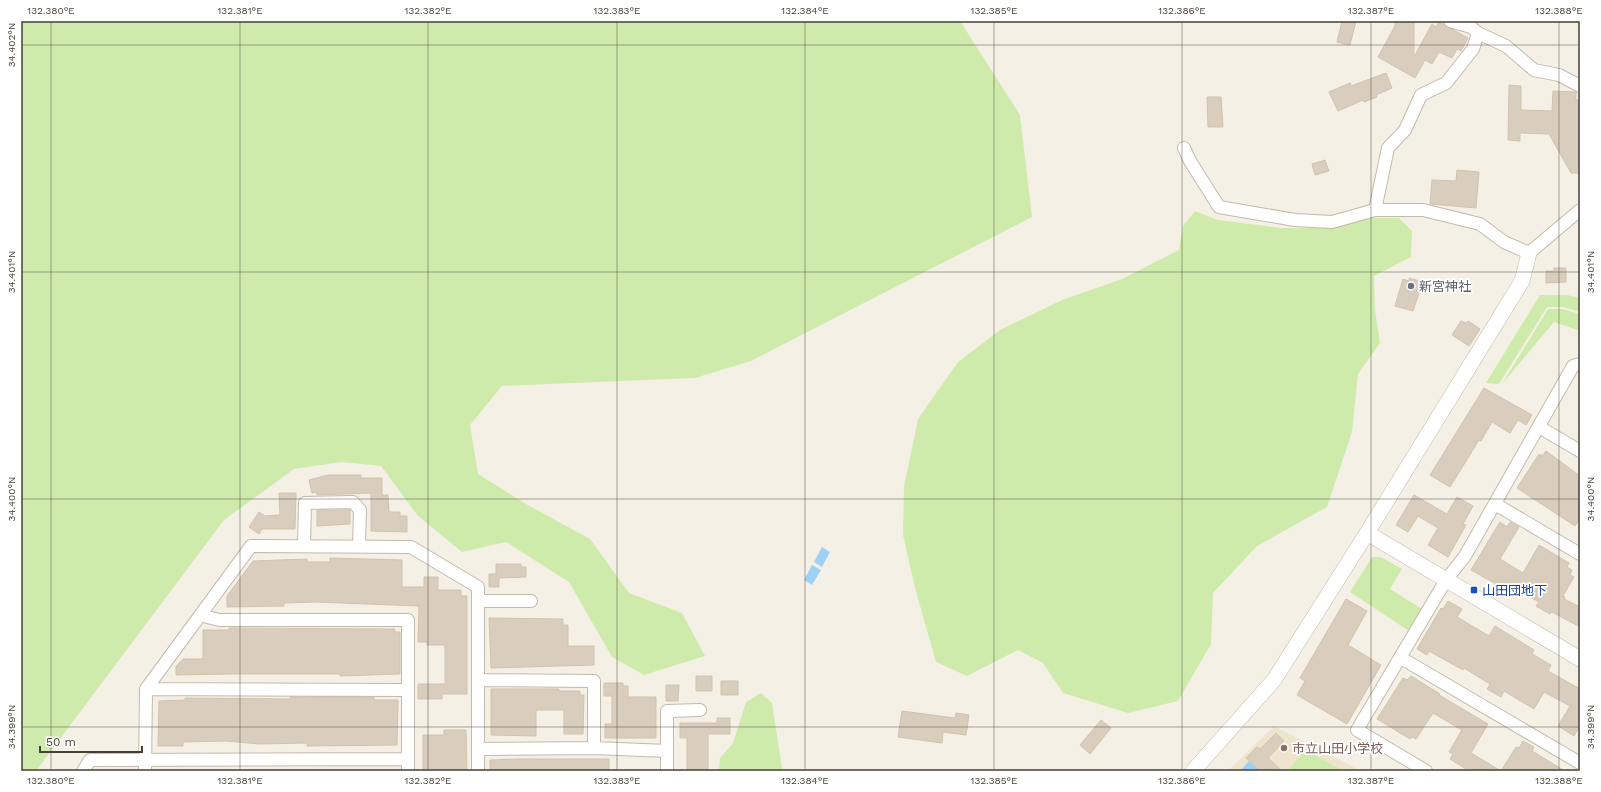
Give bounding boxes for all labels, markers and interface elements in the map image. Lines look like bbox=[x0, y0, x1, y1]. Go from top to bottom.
text: 132.380°E bbox=[27, 5, 75, 16]
text: 132.381°E bbox=[217, 5, 263, 16]
text: 132.382°E bbox=[404, 5, 452, 16]
text: 132.383°E bbox=[594, 5, 640, 16]
text: 132.384°E bbox=[781, 5, 829, 16]
text: 132.385°E bbox=[970, 5, 1018, 16]
text: 132.386°E bbox=[1158, 5, 1206, 16]
text: 132.387°E bbox=[1348, 5, 1394, 16]
text: 132.388°E bbox=[1535, 5, 1583, 16]
text: 34.402°N bbox=[6, 23, 17, 67]
text: 34.401°N bbox=[6, 251, 17, 293]
text: 34.401°N bbox=[1585, 251, 1596, 293]
place label: 新宮神社 bbox=[1419, 279, 1471, 294]
marker: 新宮神社 bbox=[1406, 281, 1416, 291]
text: 34.400°N bbox=[6, 477, 17, 521]
text: 34.400°N bbox=[1585, 477, 1596, 521]
place label: 山田団地下 bbox=[1482, 583, 1547, 598]
marker: 山田団地下 bbox=[1469, 585, 1479, 595]
text: 34.399°N bbox=[6, 705, 17, 749]
text: 34.399°N bbox=[1585, 705, 1596, 749]
scale bar bbox=[40, 728, 142, 754]
text: 50 m bbox=[46, 735, 76, 749]
place label: 市立山田小学校 bbox=[1292, 741, 1383, 756]
marker: 市立山田小学校 bbox=[1279, 743, 1289, 753]
text: 132.380°E bbox=[27, 775, 75, 786]
text: 132.381°E bbox=[217, 775, 263, 786]
text: 132.382°E bbox=[404, 775, 452, 786]
text: 132.383°E bbox=[594, 775, 640, 786]
text: 132.384°E bbox=[781, 775, 829, 786]
text: 132.385°E bbox=[970, 775, 1018, 786]
text: 132.386°E bbox=[1158, 775, 1206, 786]
text: 132.387°E bbox=[1348, 775, 1394, 786]
text: 132.388°E bbox=[1535, 775, 1583, 786]

